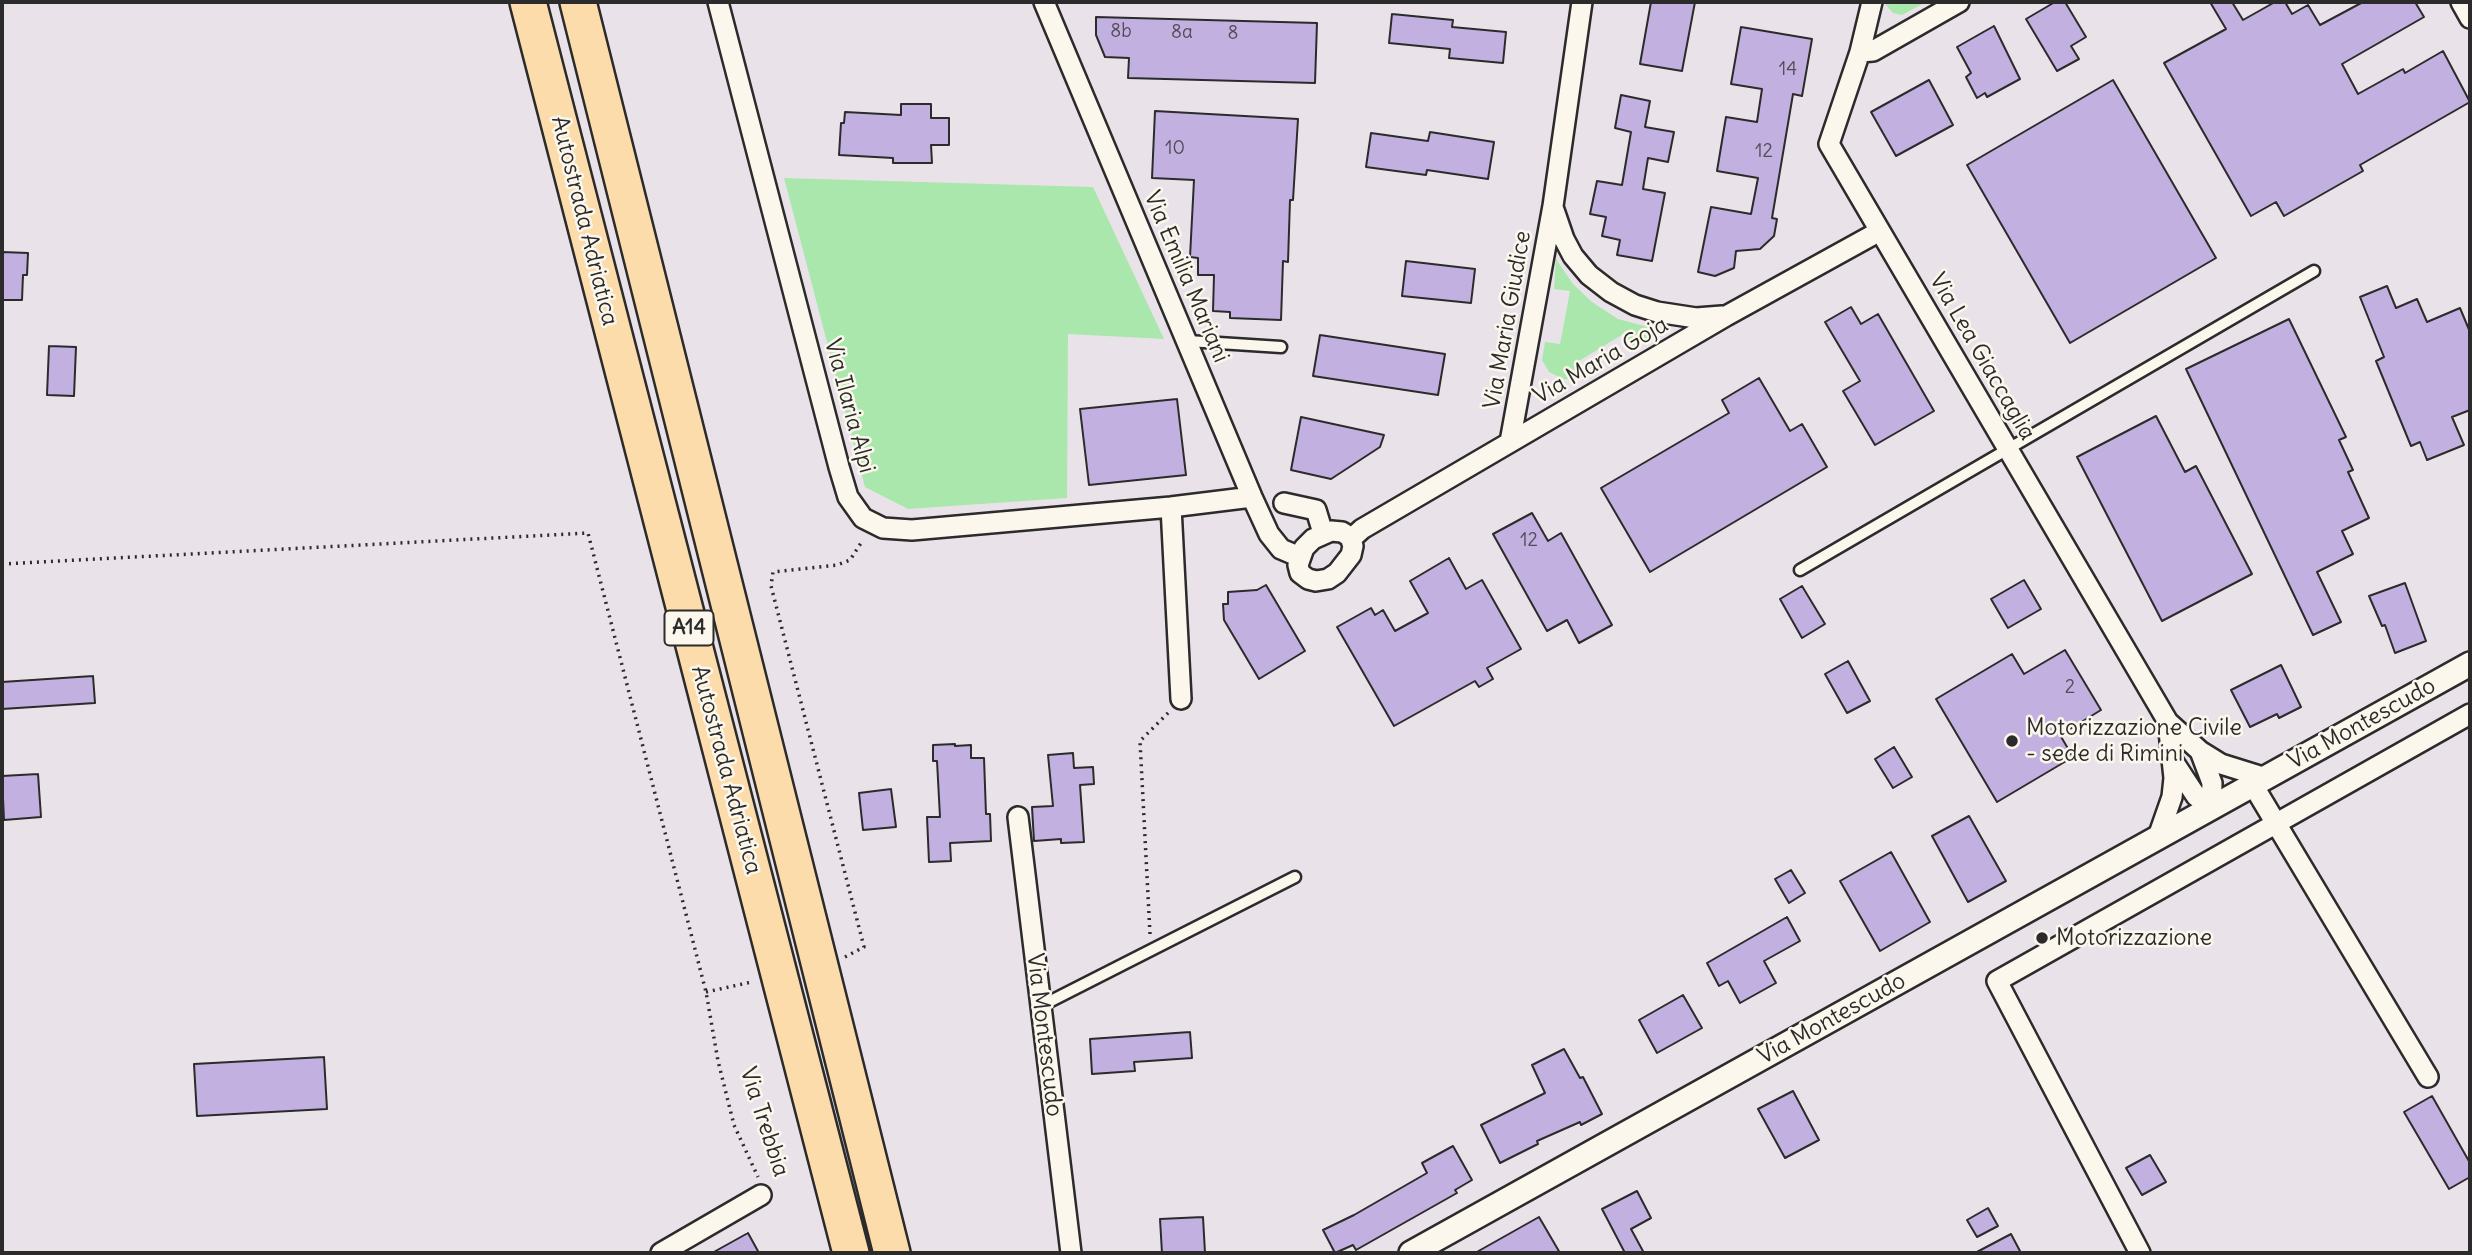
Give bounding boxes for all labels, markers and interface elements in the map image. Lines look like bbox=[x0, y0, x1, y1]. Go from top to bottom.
house number: 8b bbox=[1110, 21, 1132, 43]
house number: 8a bbox=[1171, 22, 1193, 44]
house number: 8 bbox=[1228, 23, 1238, 45]
house number: 14 bbox=[1779, 59, 1797, 81]
street label: Autostrada Adriatica bbox=[545, 113, 623, 329]
house number: 10 bbox=[1165, 138, 1185, 160]
house number: 12 bbox=[1755, 141, 1773, 163]
street label: Via Emilia Mariani bbox=[1137, 187, 1235, 367]
street label: Via Maria Giudice bbox=[1479, 229, 1537, 411]
street label: Via Lea Giaccaglia bbox=[1923, 269, 2041, 445]
street label: Via Maria Goja bbox=[1529, 311, 1673, 411]
street label: Via Ilaria Alpi bbox=[818, 336, 880, 476]
house number: 12 bbox=[1520, 530, 1538, 552]
road number: A14 bbox=[664, 610, 714, 646]
street label: Autostrada Adriatica bbox=[685, 663, 767, 877]
street label: Via Montescudo bbox=[2283, 672, 2441, 776]
house number: 2 bbox=[2065, 677, 2075, 699]
place label: Motorizzazione Civile - sede di Rimini bbox=[2026, 714, 2242, 768]
marker: Motorizzazione Civile - sede di Rimini bbox=[2004, 733, 2020, 749]
place label: Motorizzazione bbox=[2056, 924, 2212, 952]
marker: Motorizzazione bbox=[2034, 930, 2050, 946]
street label: Via Montescudo bbox=[1020, 952, 1068, 1118]
street label: Via Montescudo bbox=[1753, 967, 1911, 1071]
street label: Via Trebbia bbox=[733, 1064, 795, 1180]

